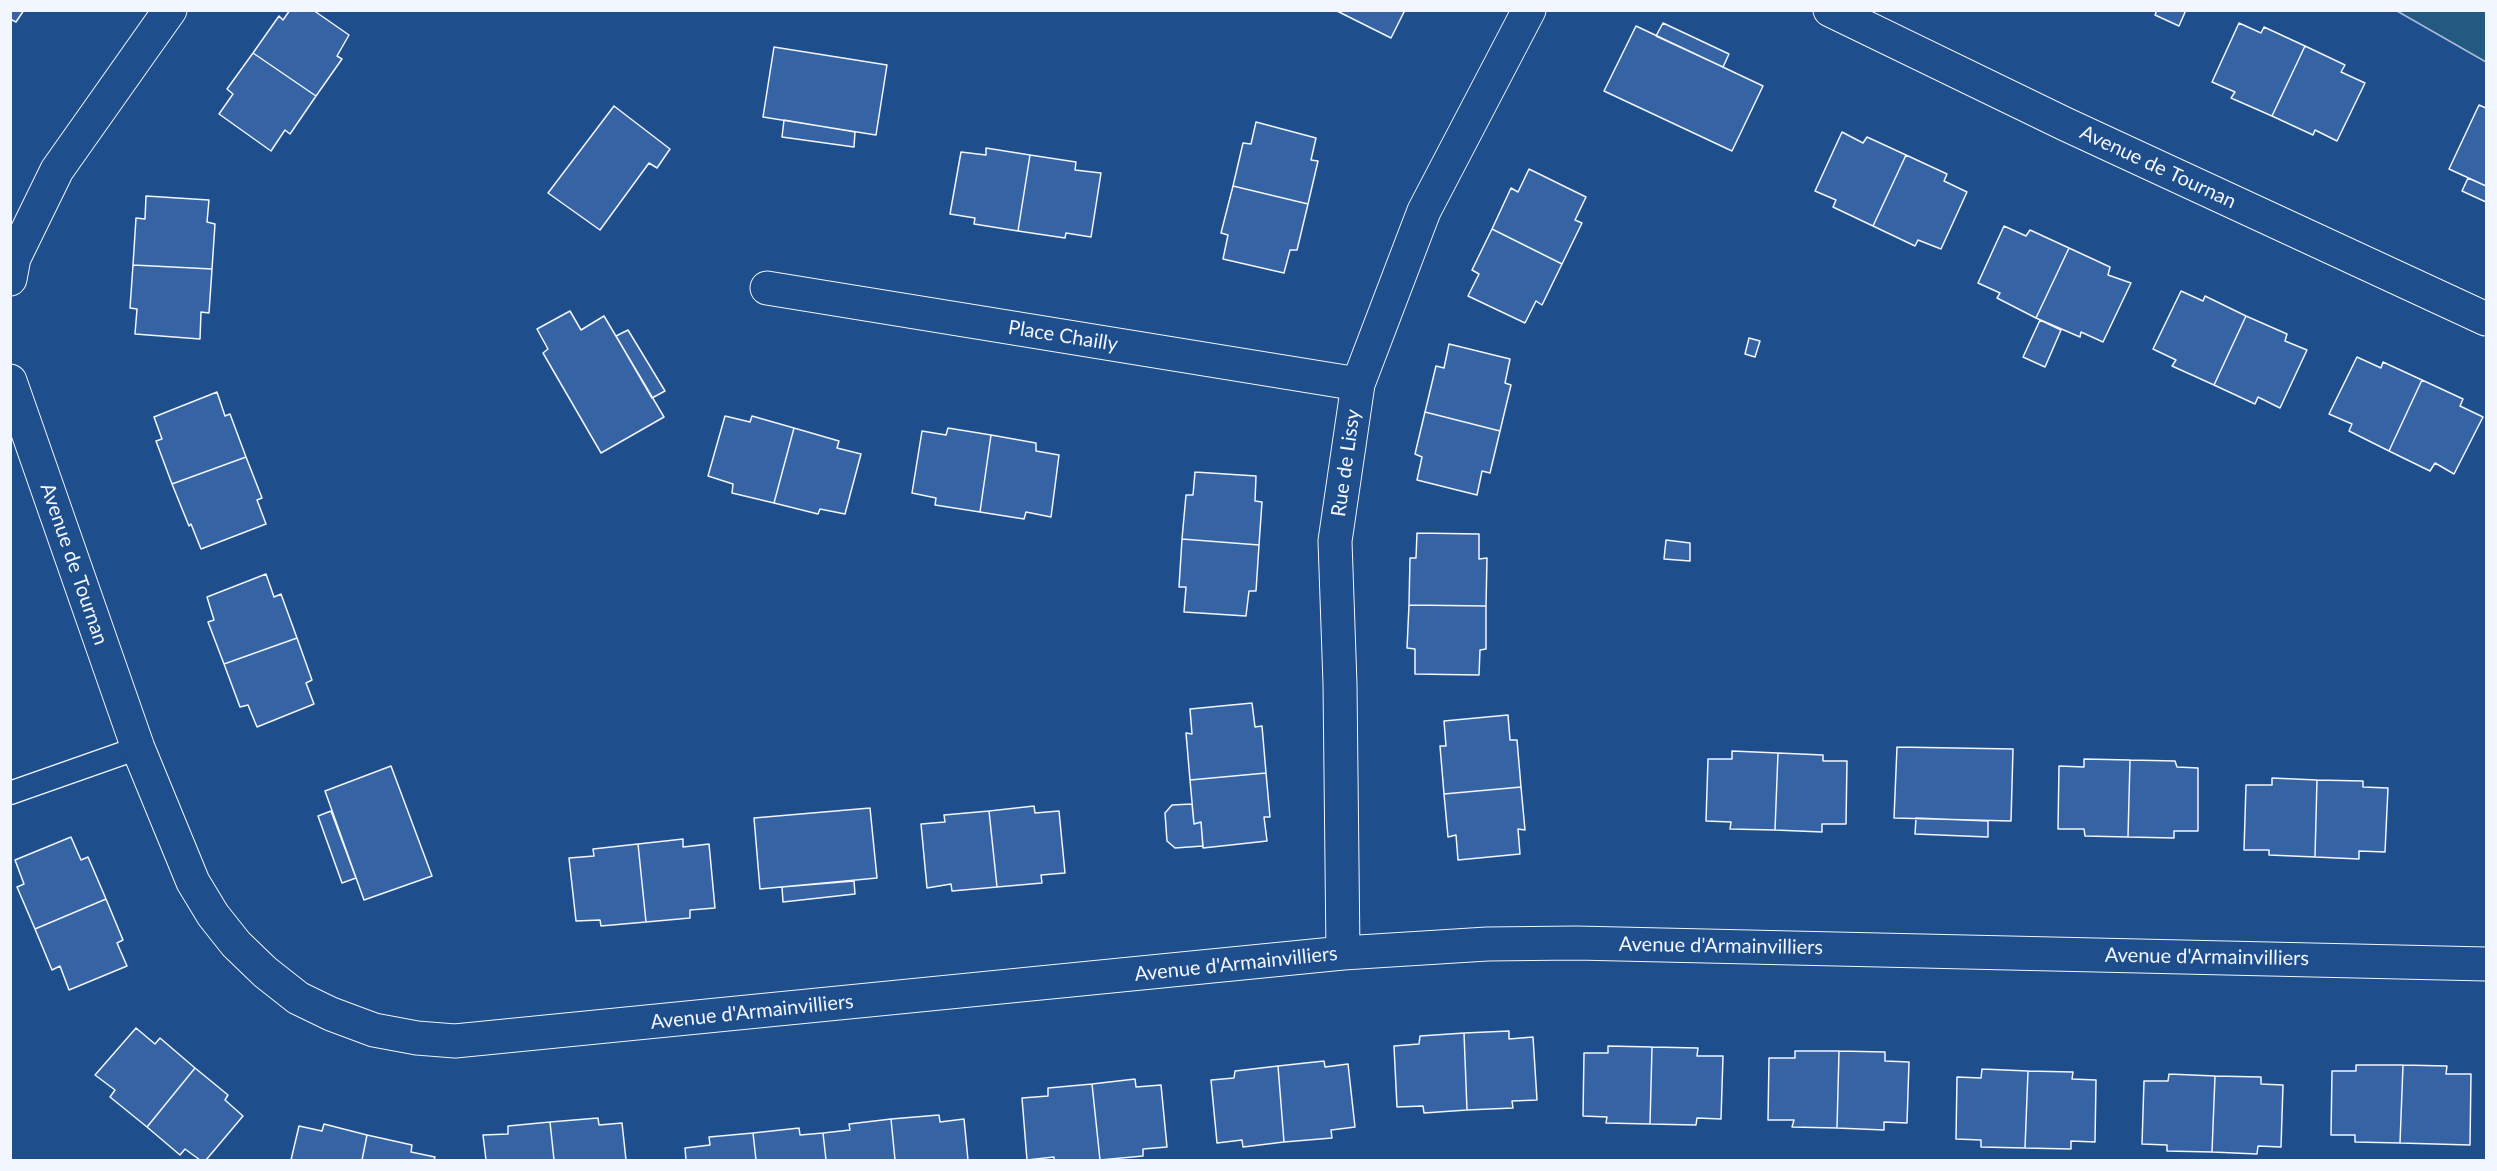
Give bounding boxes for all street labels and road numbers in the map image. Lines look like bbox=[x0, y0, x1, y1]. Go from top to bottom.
street label: Avenue de Tournan bbox=[2076, 120, 2240, 214]
street label: Place Chailly bbox=[1006, 315, 1120, 357]
street label: Rue de Lissy bbox=[1327, 408, 1365, 518]
street label: Avenue de Tournan bbox=[35, 480, 113, 648]
street label: Avenue d'Armainvilliers bbox=[1619, 932, 1823, 960]
street label: Avenue d'Armainvilliers bbox=[1133, 941, 1339, 987]
street label: Avenue d'Armainvilliers bbox=[2105, 943, 2309, 971]
street label: Avenue d'Armainvilliers bbox=[649, 989, 855, 1035]

